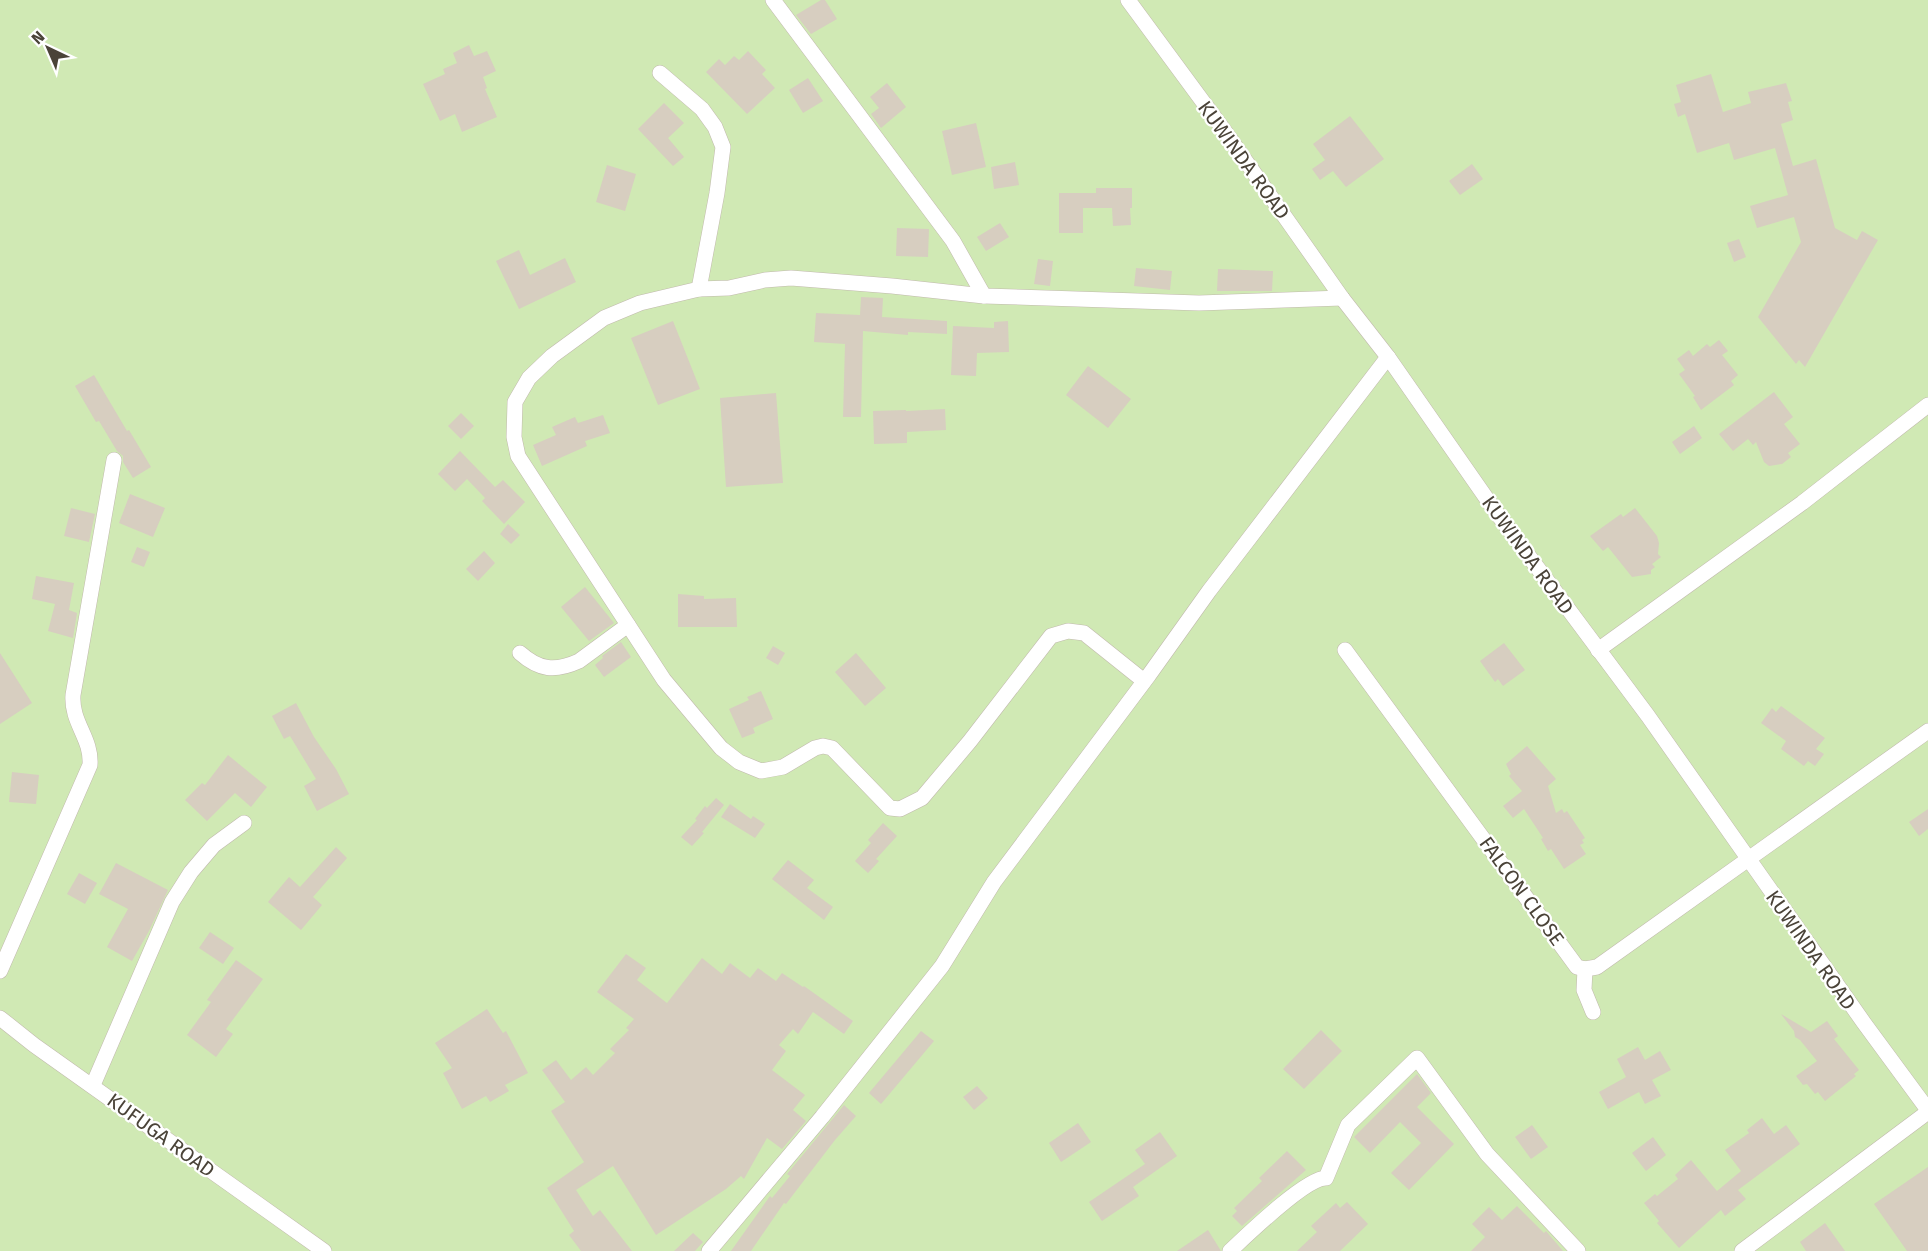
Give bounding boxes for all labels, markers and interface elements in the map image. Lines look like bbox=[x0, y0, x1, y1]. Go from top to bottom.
north arrow bbox=[18, 18, 78, 78]
text: N bbox=[28, 27, 48, 48]
street label: KUWINDA ROAD bbox=[1193, 96, 1295, 224]
street label: KUWINDA ROAD bbox=[1477, 491, 1579, 619]
street label: FALCON CLOSE bbox=[1474, 832, 1570, 950]
street label: KUWINDA ROAD bbox=[1761, 886, 1861, 1014]
street label: KUFUGA ROAD bbox=[102, 1088, 220, 1182]

